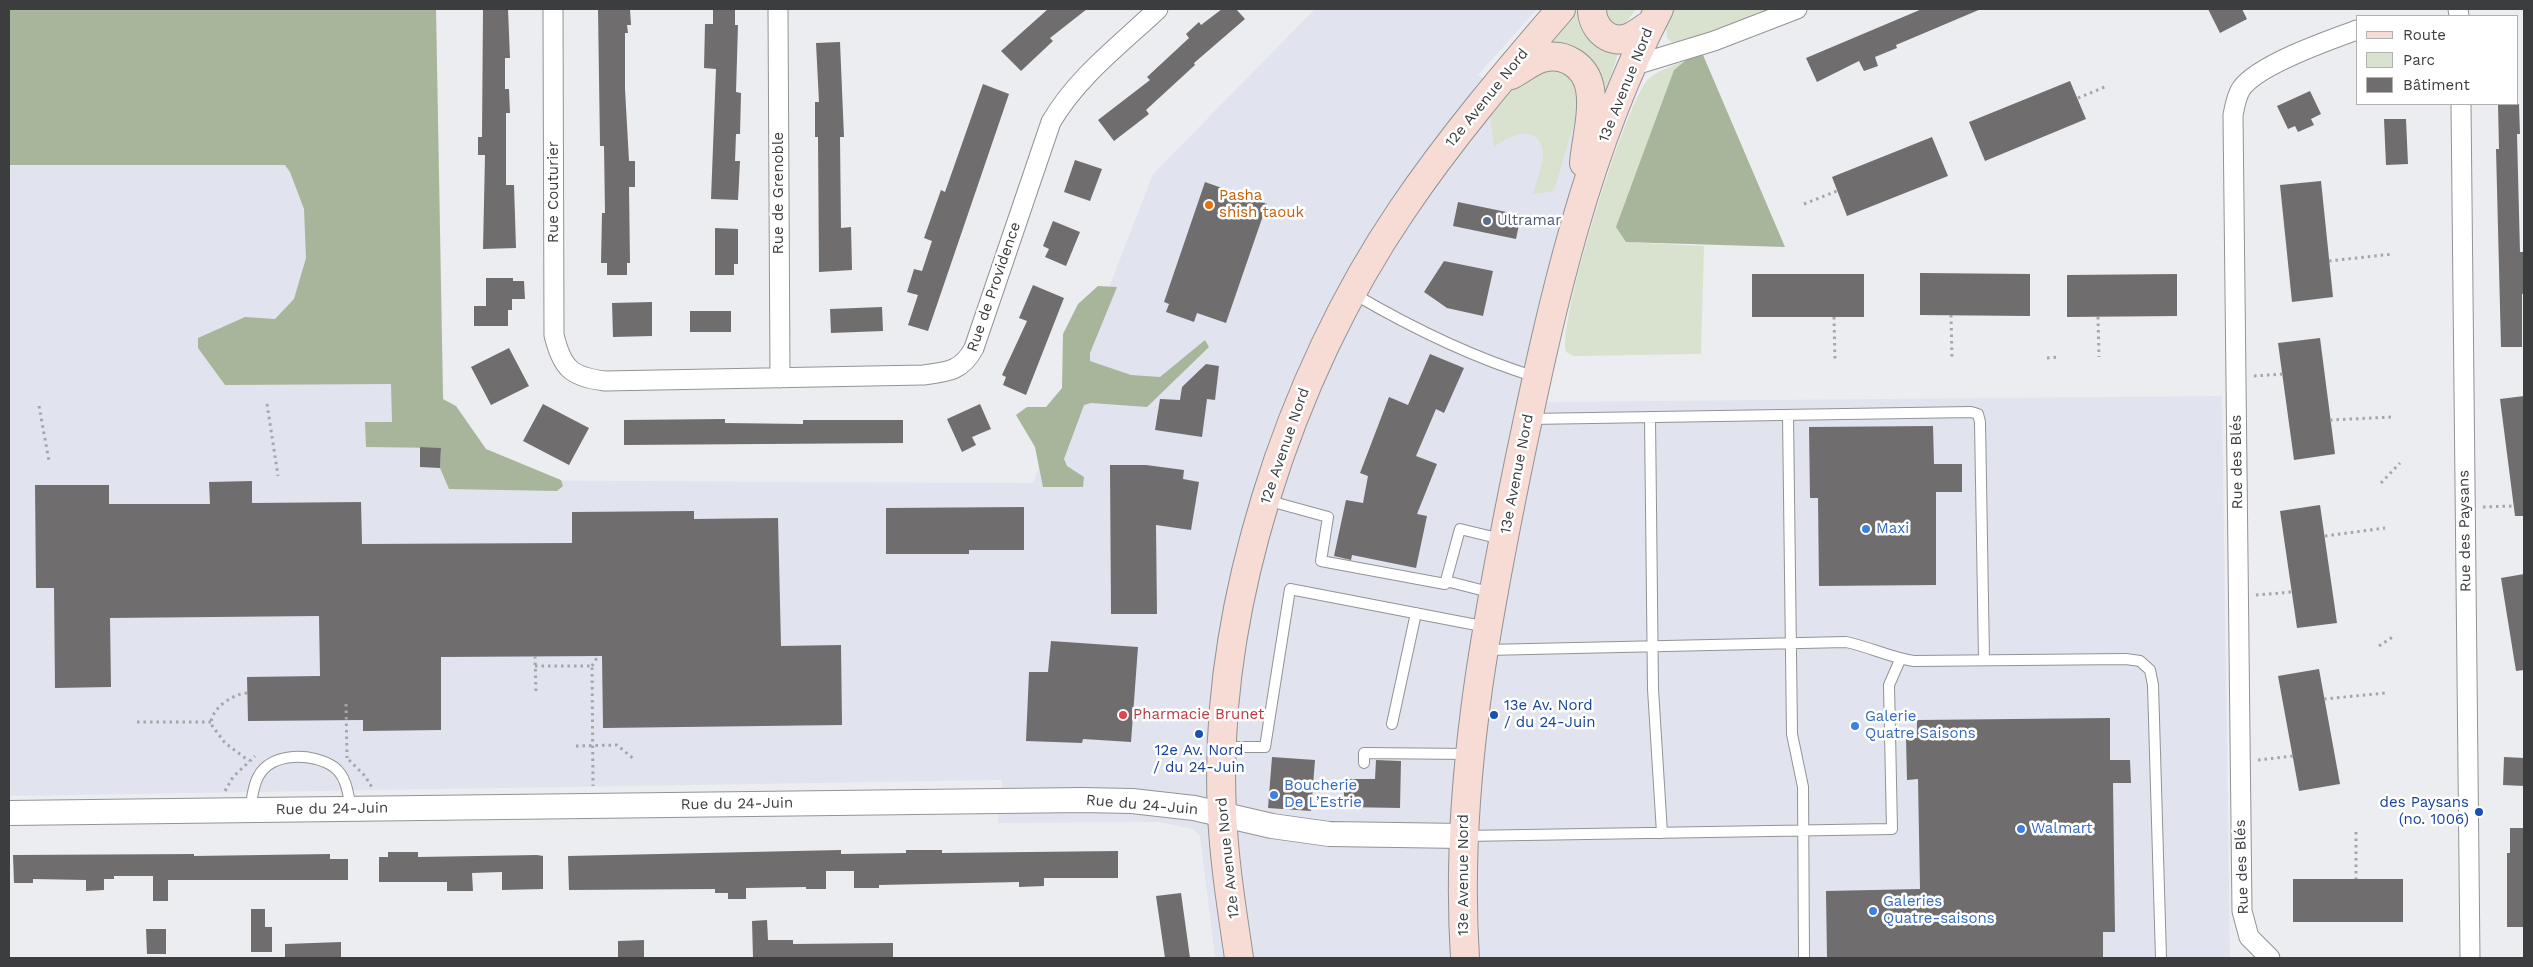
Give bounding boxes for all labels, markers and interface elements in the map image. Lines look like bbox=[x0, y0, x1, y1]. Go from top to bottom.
legend bbox=[2356, 15, 2518, 105]
street label: 13e Avenue Nord bbox=[1595, 25, 1657, 145]
text: Route bbox=[2403, 26, 2446, 44]
street label: 12e Avenue Nord bbox=[1442, 45, 1532, 151]
text: Parc bbox=[2403, 51, 2435, 69]
text: Bâtiment bbox=[2403, 76, 2470, 94]
street label: Rue de Grenoble bbox=[770, 132, 788, 254]
street label: Rue Couturier bbox=[545, 141, 563, 243]
place label: Pasha shish taouk bbox=[1219, 187, 1304, 222]
marker: Pasha shish taouk bbox=[1203, 199, 1215, 211]
place label: Ultramar bbox=[1497, 212, 1561, 230]
marker: Ultramar bbox=[1481, 215, 1493, 227]
street label: Rue de Providence bbox=[963, 220, 1025, 354]
street label: 12e Avenue Nord bbox=[1257, 386, 1313, 506]
street label: 13e Avenue Nord bbox=[1497, 413, 1537, 535]
street label: Rue des Blés bbox=[2227, 414, 2247, 510]
street label: Rue des Paysans bbox=[2455, 470, 2475, 592]
place label: Maxi bbox=[1876, 520, 1909, 538]
marker: Maxi bbox=[1860, 523, 1872, 535]
place label: 13e Av. Nord / du 24-Juin bbox=[1504, 697, 1595, 732]
place label: Pharmacie Brunet bbox=[1133, 706, 1264, 724]
place label: Galerie Quatre Saisons bbox=[1865, 708, 1976, 743]
marker: Pharmacie Brunet bbox=[1117, 709, 1129, 721]
marker: 13e Av. Nord / du 24-Juin bbox=[1488, 709, 1500, 721]
marker: Galerie Quatre Saisons bbox=[1849, 720, 1861, 732]
marker: 12e Av. Nord / du 24-Juin bbox=[1193, 728, 1205, 740]
place label: 12e Av. Nord / du 24-Juin bbox=[1153, 742, 1245, 777]
place label: Boucherie De L’Estrie bbox=[1284, 777, 1362, 812]
marker: Boucherie De L’Estrie bbox=[1268, 789, 1280, 801]
street label: Rue du 24-Juin bbox=[1085, 791, 1199, 819]
street label: Rue du 24-Juin bbox=[681, 794, 793, 814]
place label: des Paysans (no. 1006) bbox=[2380, 794, 2469, 829]
street label: 12e Avenue Nord bbox=[1213, 797, 1243, 919]
street label: Rue du 24-Juin bbox=[276, 799, 388, 819]
marker: des Paysans (no. 1006) bbox=[2473, 806, 2485, 818]
street label: 13e Avenue Nord bbox=[1455, 814, 1473, 936]
street label: Rue des Blés bbox=[2231, 819, 2253, 915]
place label: Walmart bbox=[2031, 820, 2093, 838]
marker: Walmart bbox=[2015, 823, 2027, 835]
place label: Galeries Quatre-saisons bbox=[1883, 893, 1995, 928]
marker: Galeries Quatre-saisons bbox=[1867, 905, 1879, 917]

